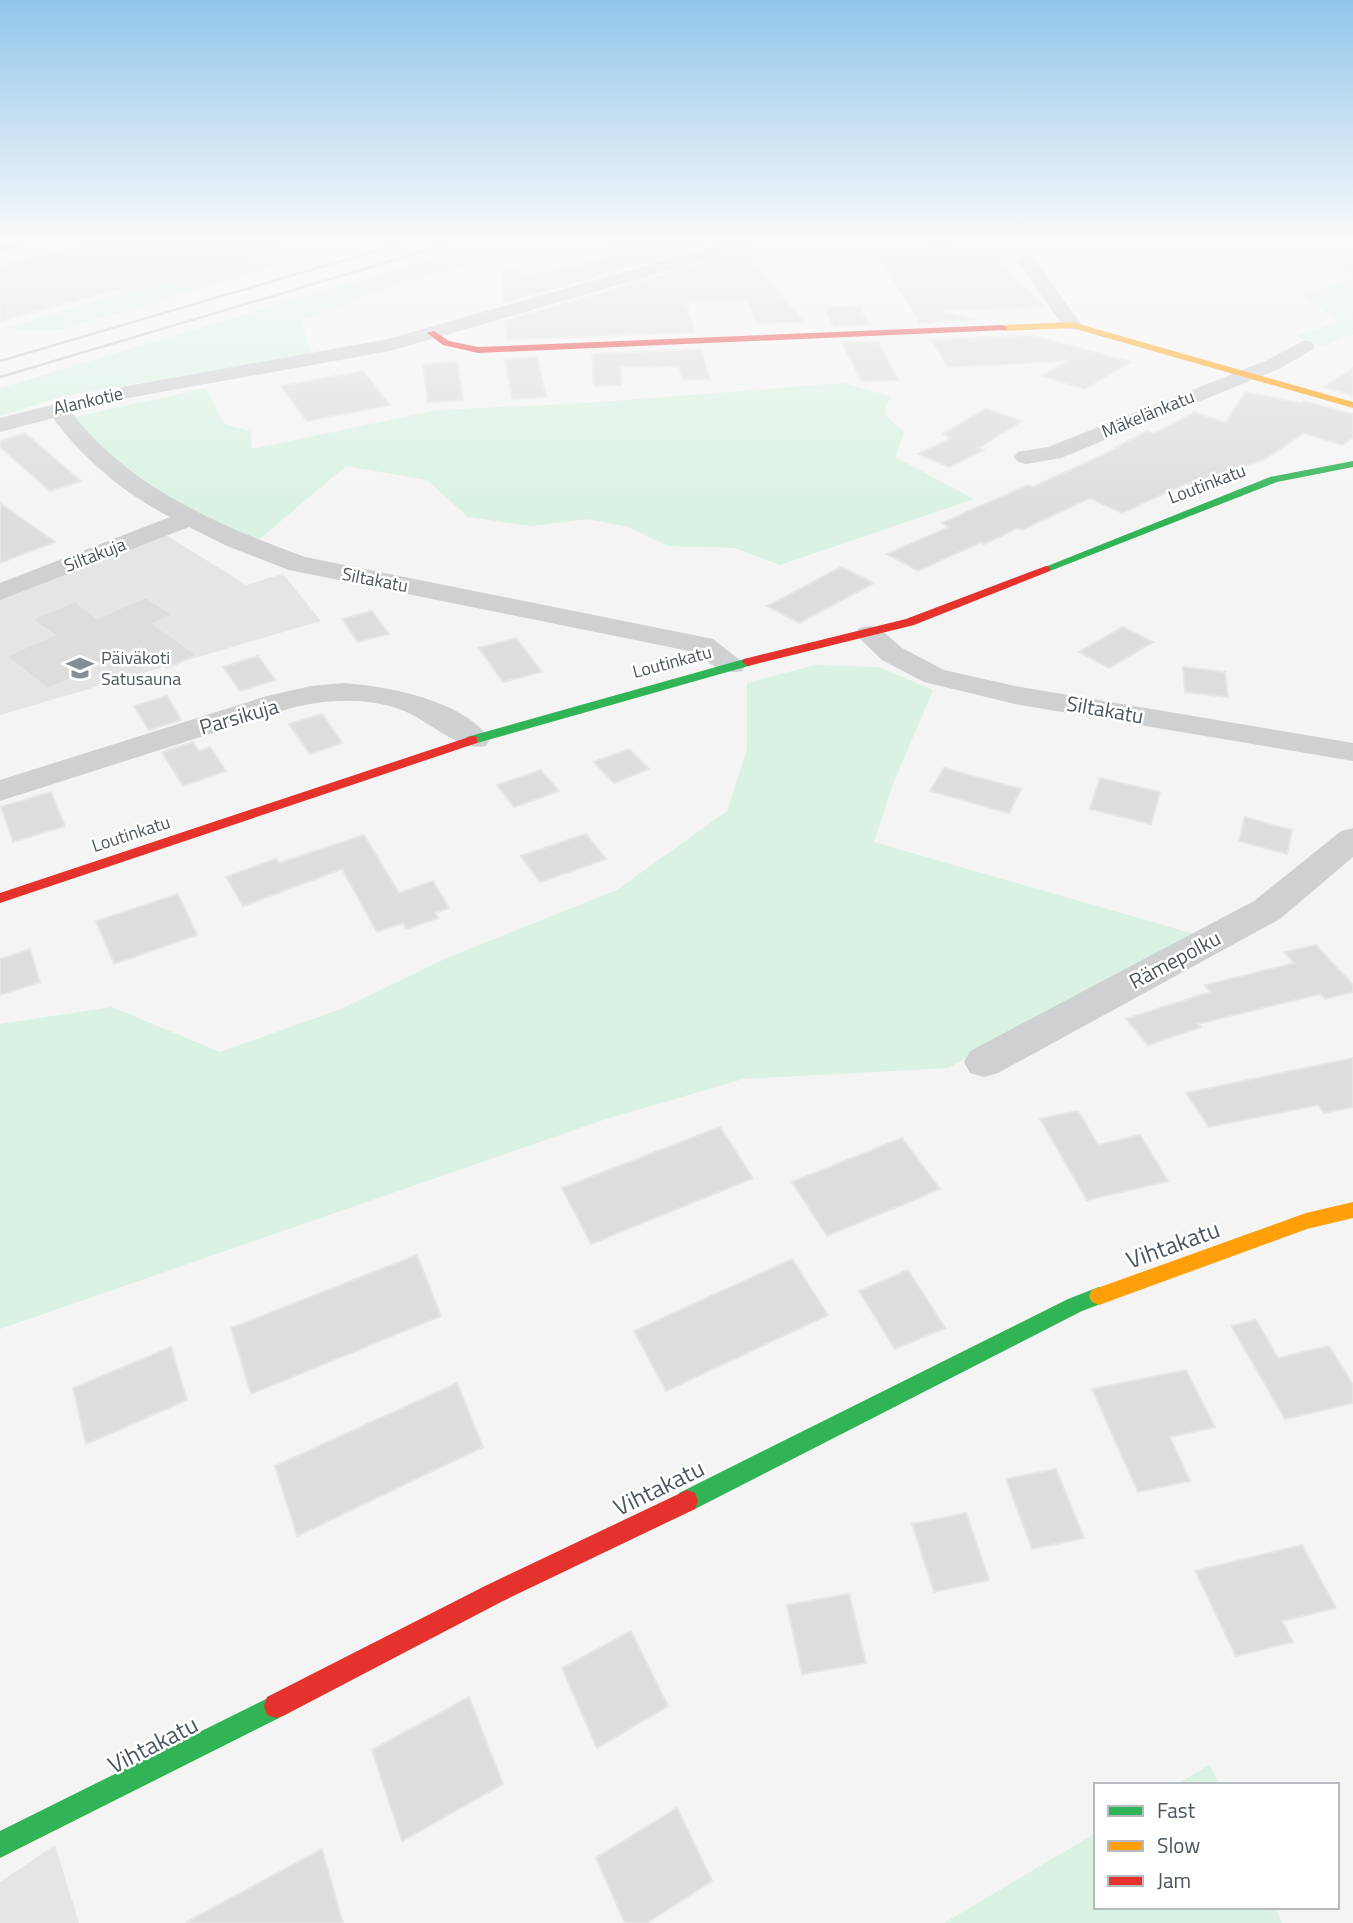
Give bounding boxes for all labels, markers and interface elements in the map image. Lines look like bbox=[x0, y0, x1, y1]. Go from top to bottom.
street label: Alankotie bbox=[50, 379, 125, 422]
street label: Mäkelänkatu bbox=[1097, 383, 1198, 444]
street label: Loutinkatu bbox=[1164, 456, 1249, 511]
street label: Siltakuja bbox=[60, 530, 130, 579]
street label: Siltakatu bbox=[340, 560, 410, 599]
street label: Loutinkatu bbox=[629, 638, 714, 685]
place label: Päiväkoti Satusauna bbox=[101, 644, 181, 692]
school or university icon: Päiväkoti Satusauna bbox=[65, 653, 95, 683]
street label: Siltakatu bbox=[1064, 687, 1146, 732]
street label: Parsikuja bbox=[195, 689, 282, 743]
street label: Loutinkatu bbox=[88, 808, 174, 859]
street label: Rämepolku bbox=[1123, 922, 1226, 997]
street label: Vihtakatu bbox=[1121, 1211, 1224, 1278]
street label: Vihtakatu bbox=[607, 1450, 710, 1525]
street label: Vihtakatu bbox=[101, 1706, 204, 1782]
legend bbox=[1094, 1783, 1339, 1909]
text: Fast bbox=[1157, 1794, 1196, 1826]
text: Slow bbox=[1157, 1829, 1200, 1861]
text: Jam bbox=[1157, 1864, 1191, 1896]

